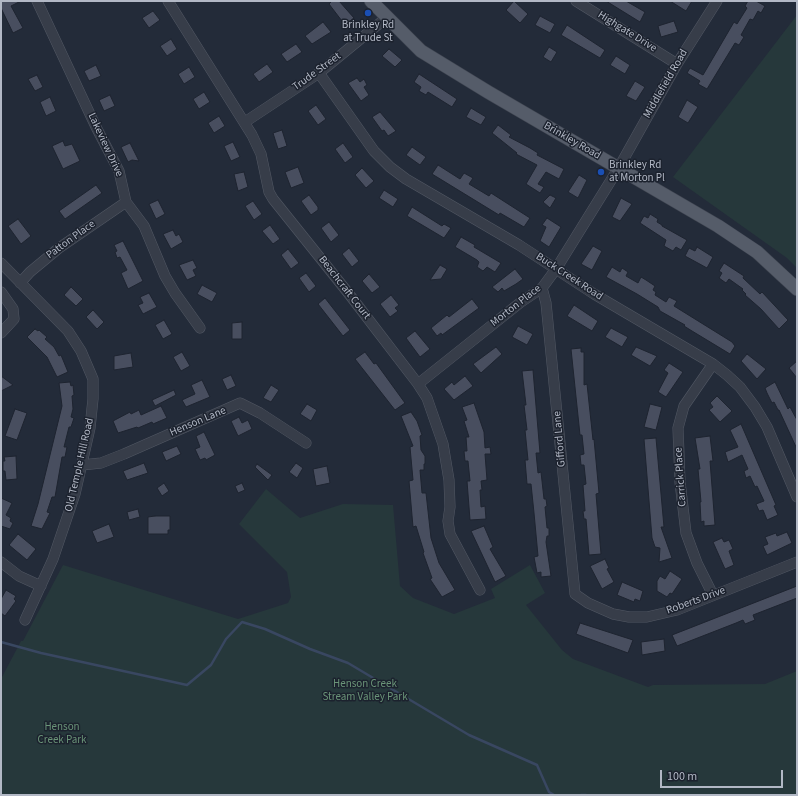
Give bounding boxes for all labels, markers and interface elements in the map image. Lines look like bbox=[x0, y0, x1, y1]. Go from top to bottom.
marker: Brinkley Rd at Trude St bbox=[363, 8, 373, 18]
street label: Highgate Drive bbox=[595, 9, 659, 55]
place label: Brinkley Rd at Trude St bbox=[342, 19, 394, 45]
street label: Middlefield Road bbox=[641, 47, 691, 121]
street label: Trude Street bbox=[290, 50, 344, 94]
street label: Lakeview Drive bbox=[84, 111, 126, 179]
street label: Brinkley Road bbox=[541, 119, 603, 163]
place label: Brinkley Rd at Morton Pl bbox=[609, 159, 665, 185]
marker: Brinkley Rd at Morton Pl bbox=[596, 167, 606, 177]
street label: Patton Place bbox=[44, 218, 98, 262]
street label: Buck Creek Road bbox=[533, 250, 605, 304]
street label: Beachcraft Court bbox=[315, 254, 373, 322]
street label: Morton Place bbox=[488, 282, 544, 330]
street label: Henson Lane bbox=[168, 404, 228, 440]
street label: Gifford Lane bbox=[551, 410, 569, 468]
street label: Old Temple Hill Road bbox=[63, 417, 97, 513]
street label: Carrick Place bbox=[672, 447, 690, 507]
street label: Roberts Drive bbox=[665, 584, 727, 618]
park label: Henson Creek Stream Valley Park bbox=[322, 678, 408, 704]
park label: Henson Creek Park bbox=[37, 721, 87, 747]
scale bar bbox=[662, 762, 785, 788]
text: 100 m bbox=[667, 768, 697, 785]

